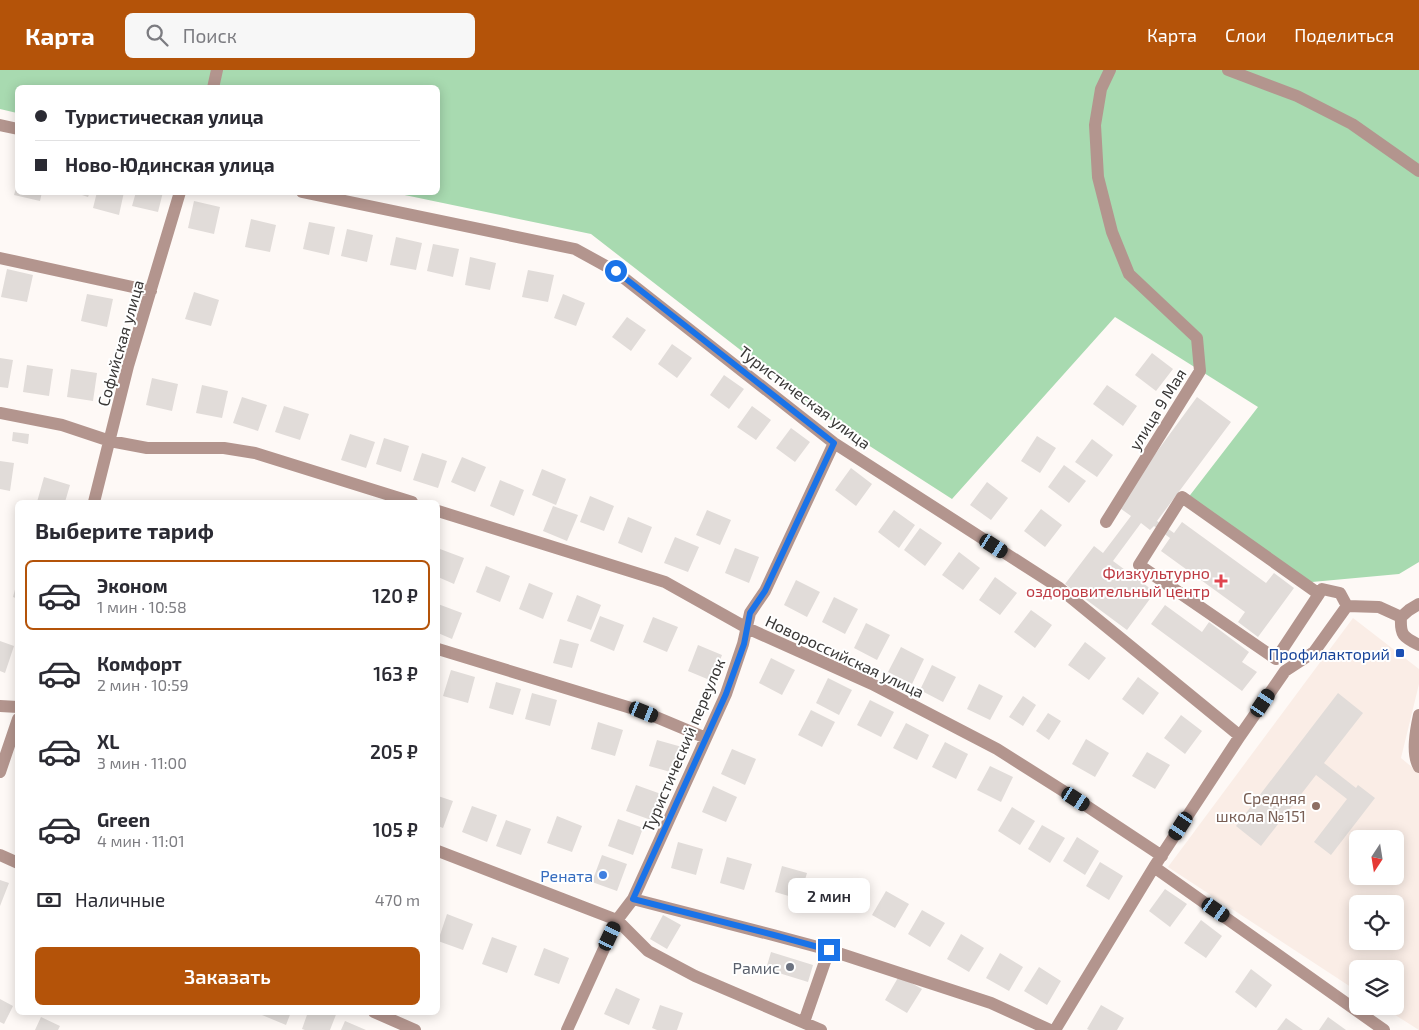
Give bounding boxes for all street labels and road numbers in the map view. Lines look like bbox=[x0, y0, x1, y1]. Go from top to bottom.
street label: Софийская улица bbox=[93, 278, 148, 409]
street label: Туристическая улица bbox=[735, 341, 875, 453]
street label: улица 9 Мая bbox=[1124, 365, 1190, 454]
street label: Новороссийская улица bbox=[762, 611, 927, 702]
street label: Туристический переулок bbox=[638, 655, 729, 835]

